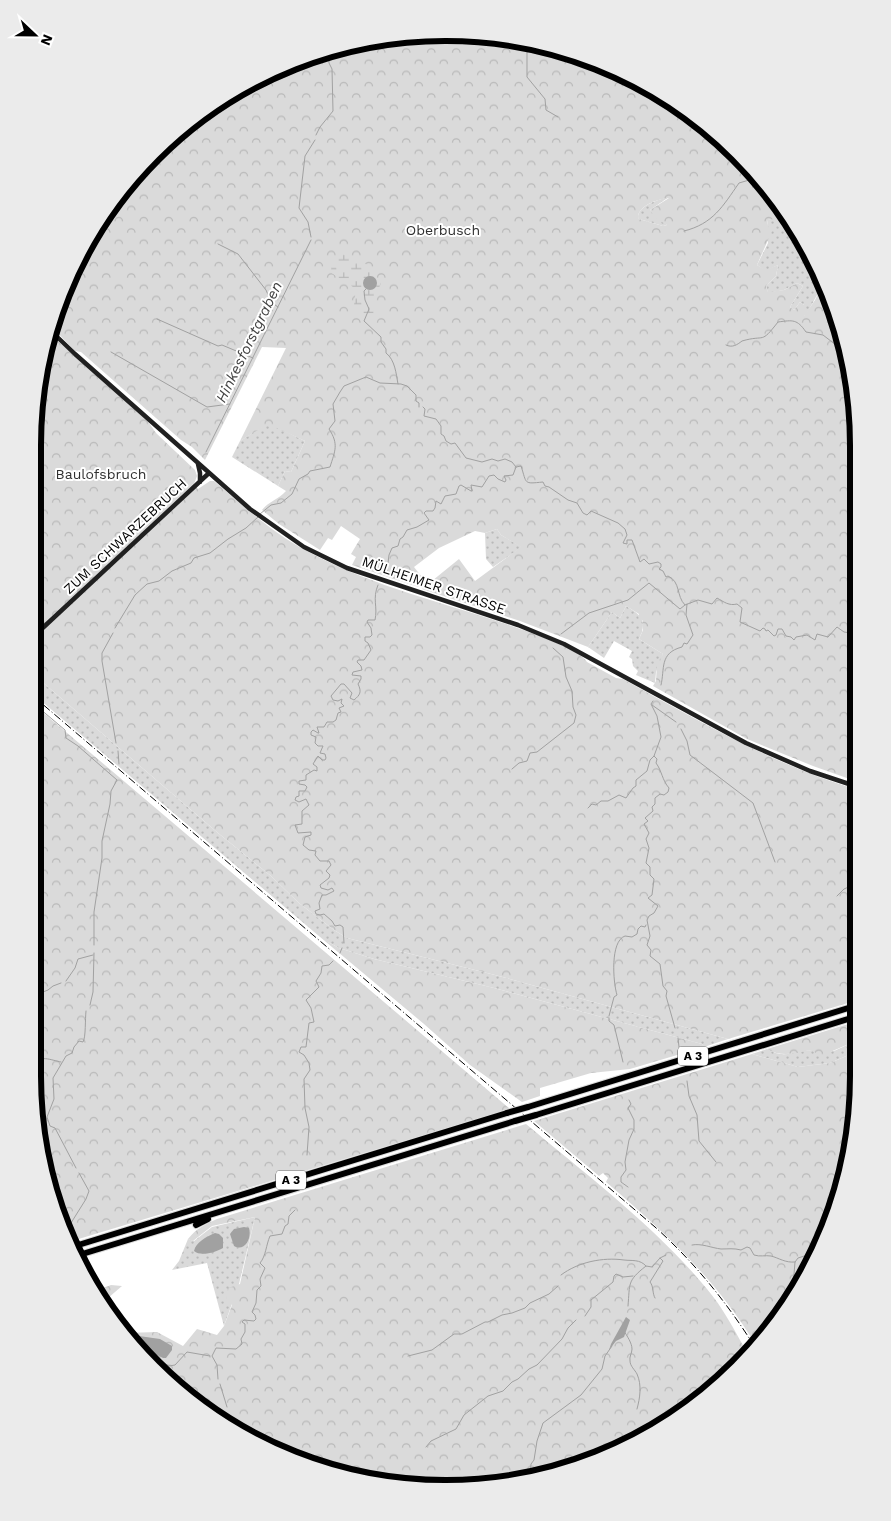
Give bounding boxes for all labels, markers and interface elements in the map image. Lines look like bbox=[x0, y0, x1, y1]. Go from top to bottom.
north arrow bbox=[10, 10, 60, 60]
text: N bbox=[38, 32, 56, 48]
park label: Oberbusch bbox=[406, 222, 480, 238]
water label: Hinkesforstgraben bbox=[212, 279, 286, 405]
park label: Baulofsbruch bbox=[56, 466, 146, 482]
street label: ZUM SCHWARZEBRUCH bbox=[60, 475, 190, 597]
street label: MÜLHEIMER STRASSE bbox=[360, 553, 508, 617]
road number: A 3 bbox=[678, 1046, 708, 1066]
road number: A 3 bbox=[276, 1170, 306, 1190]

